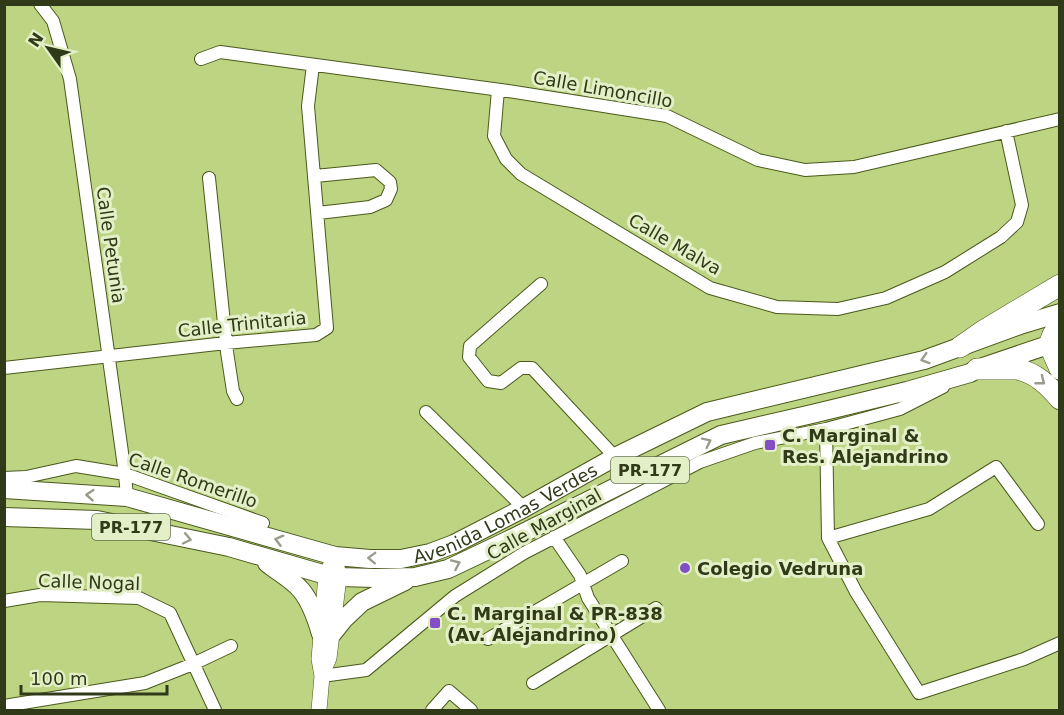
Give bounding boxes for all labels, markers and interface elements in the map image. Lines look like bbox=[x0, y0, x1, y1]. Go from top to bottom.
north arrow bbox=[18, 18, 78, 78]
text: N bbox=[24, 29, 48, 51]
street label: Calle Limoncillo bbox=[532, 66, 674, 112]
street label: Calle Petunia bbox=[92, 185, 130, 305]
street label: Calle Malva bbox=[625, 209, 725, 279]
street label: Calle Trinitaria bbox=[177, 307, 307, 341]
one-way arrow bbox=[920, 352, 931, 364]
one-way arrow bbox=[1035, 374, 1046, 385]
place label: C. Marginal & Res. Alejandrino bbox=[782, 425, 948, 467]
one-way arrow bbox=[700, 437, 711, 449]
marker: C. Marginal & Res. Alejandrino bbox=[763, 438, 777, 452]
street label: Calle Romerillo bbox=[126, 448, 260, 512]
road number: PR-177 bbox=[611, 457, 689, 483]
street label: Avenida Lomas Verdes bbox=[411, 459, 601, 567]
street label: Calle Marginal bbox=[483, 484, 605, 564]
one-way arrow bbox=[85, 489, 94, 502]
road number: PR-177 bbox=[92, 514, 170, 540]
one-way arrow bbox=[182, 532, 192, 545]
one-way arrow bbox=[274, 535, 285, 547]
one-way arrow bbox=[367, 552, 376, 565]
place label: Colegio Vedruna bbox=[697, 558, 863, 579]
one-way arrow bbox=[450, 560, 461, 572]
marker: Colegio Vedruna bbox=[678, 561, 692, 575]
street label: Calle Nogal bbox=[37, 570, 141, 594]
place label: C. Marginal & PR-838 (Av. Alejandrino) bbox=[447, 603, 663, 645]
marker: C. Marginal & PR-838 (Av. Alejandrino) bbox=[428, 616, 442, 630]
scale bar bbox=[21, 658, 166, 696]
text: 100 m bbox=[30, 668, 88, 689]

